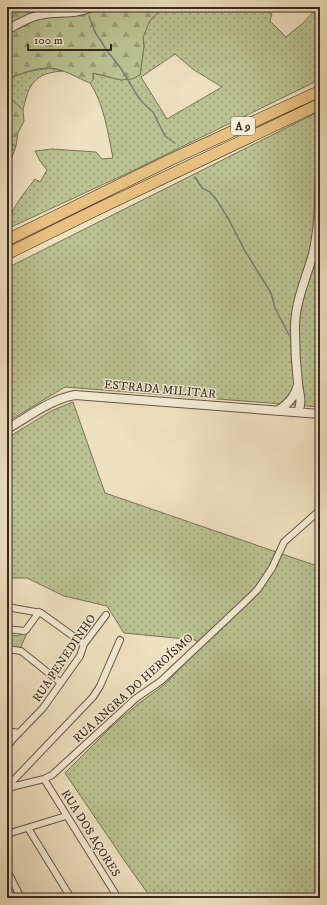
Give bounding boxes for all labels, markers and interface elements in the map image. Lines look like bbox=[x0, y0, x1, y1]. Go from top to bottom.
scale bar bbox=[28, 26, 111, 52]
text: 100 m bbox=[34, 33, 63, 48]
road number: A 9 bbox=[231, 117, 255, 135]
street label: ESTRADA MILITAR bbox=[103, 377, 217, 402]
street label: RUA PENEDINHO bbox=[29, 611, 99, 705]
street label: RUA ANGRA DO HEROÍSMO bbox=[70, 630, 196, 746]
street label: RUA DOS AÇORES bbox=[58, 787, 123, 880]

